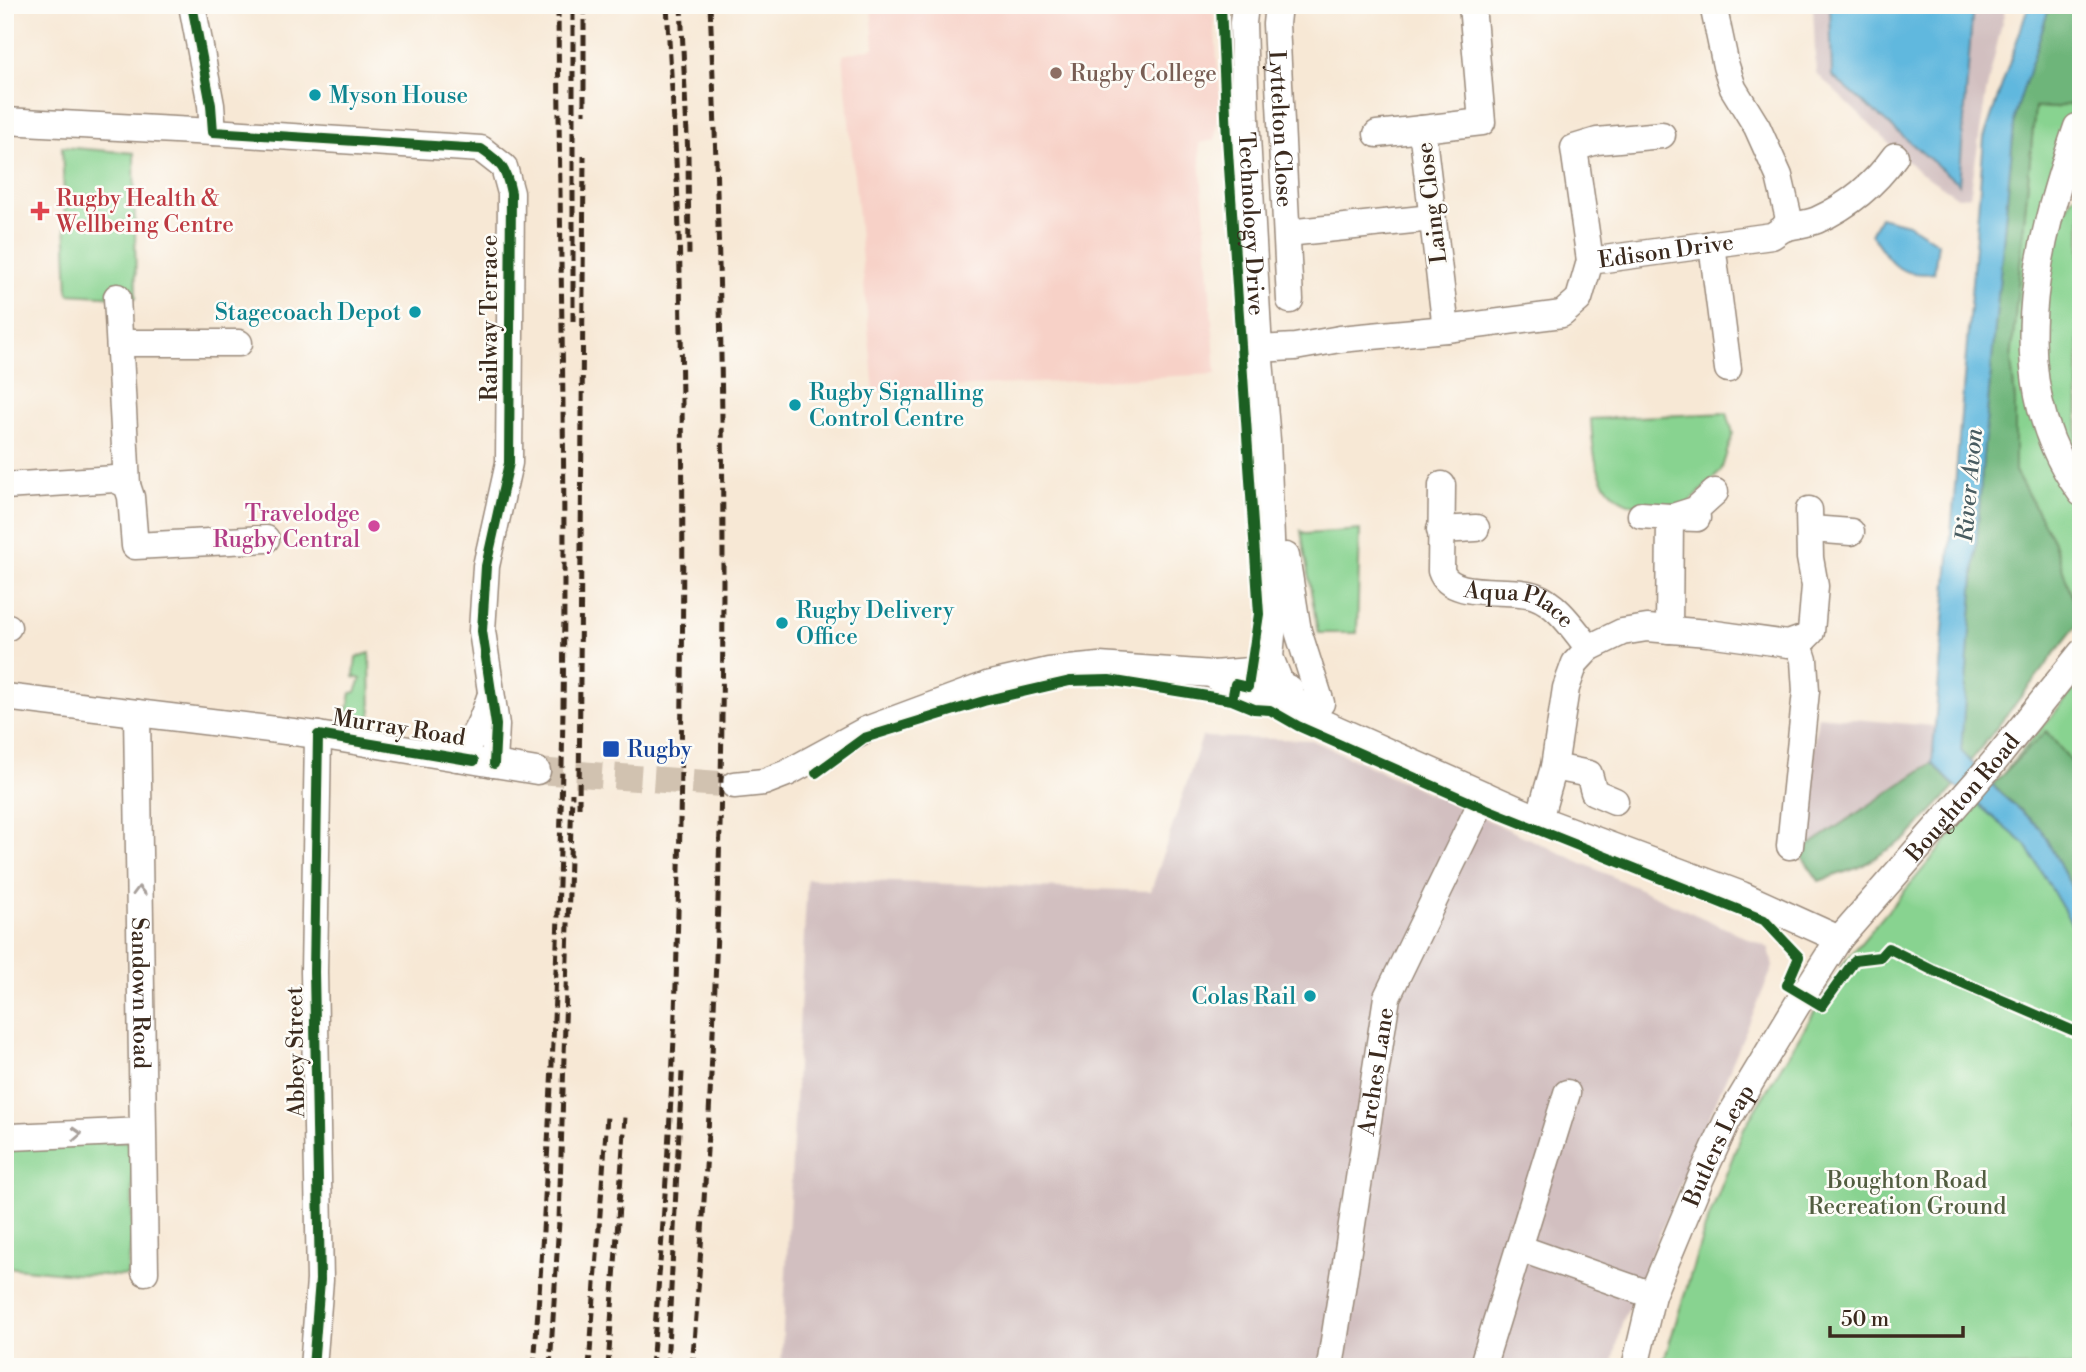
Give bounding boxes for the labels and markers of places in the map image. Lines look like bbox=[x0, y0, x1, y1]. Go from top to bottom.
place label: Rugby College bbox=[1070, 60, 1217, 88]
marker: Rugby College bbox=[1048, 65, 1064, 81]
place label: Myson House bbox=[329, 82, 468, 110]
marker: Myson House bbox=[307, 87, 323, 103]
place label: Rugby Health & Wellbeing Centre bbox=[55, 185, 234, 239]
marker: Rugby Health & Wellbeing Centre bbox=[30, 201, 50, 221]
place label: Stagecoach Depot bbox=[215, 299, 401, 327]
marker: Stagecoach Depot bbox=[407, 304, 423, 320]
place label: Rugby Signalling Control Centre bbox=[809, 379, 984, 433]
marker: Rugby Signalling Control Centre bbox=[787, 397, 803, 413]
place label: Travelodge Rugby Central bbox=[213, 500, 360, 554]
marker: Travelodge Rugby Central bbox=[366, 518, 382, 534]
place label: Rugby Delivery Office bbox=[796, 597, 955, 651]
marker: Rugby Delivery Office bbox=[774, 615, 790, 631]
place label: Rugby bbox=[627, 736, 693, 764]
marker: Rugby bbox=[601, 739, 621, 759]
place label: Colas Rail bbox=[1192, 983, 1296, 1011]
marker: Colas Rail bbox=[1302, 988, 1318, 1004]

